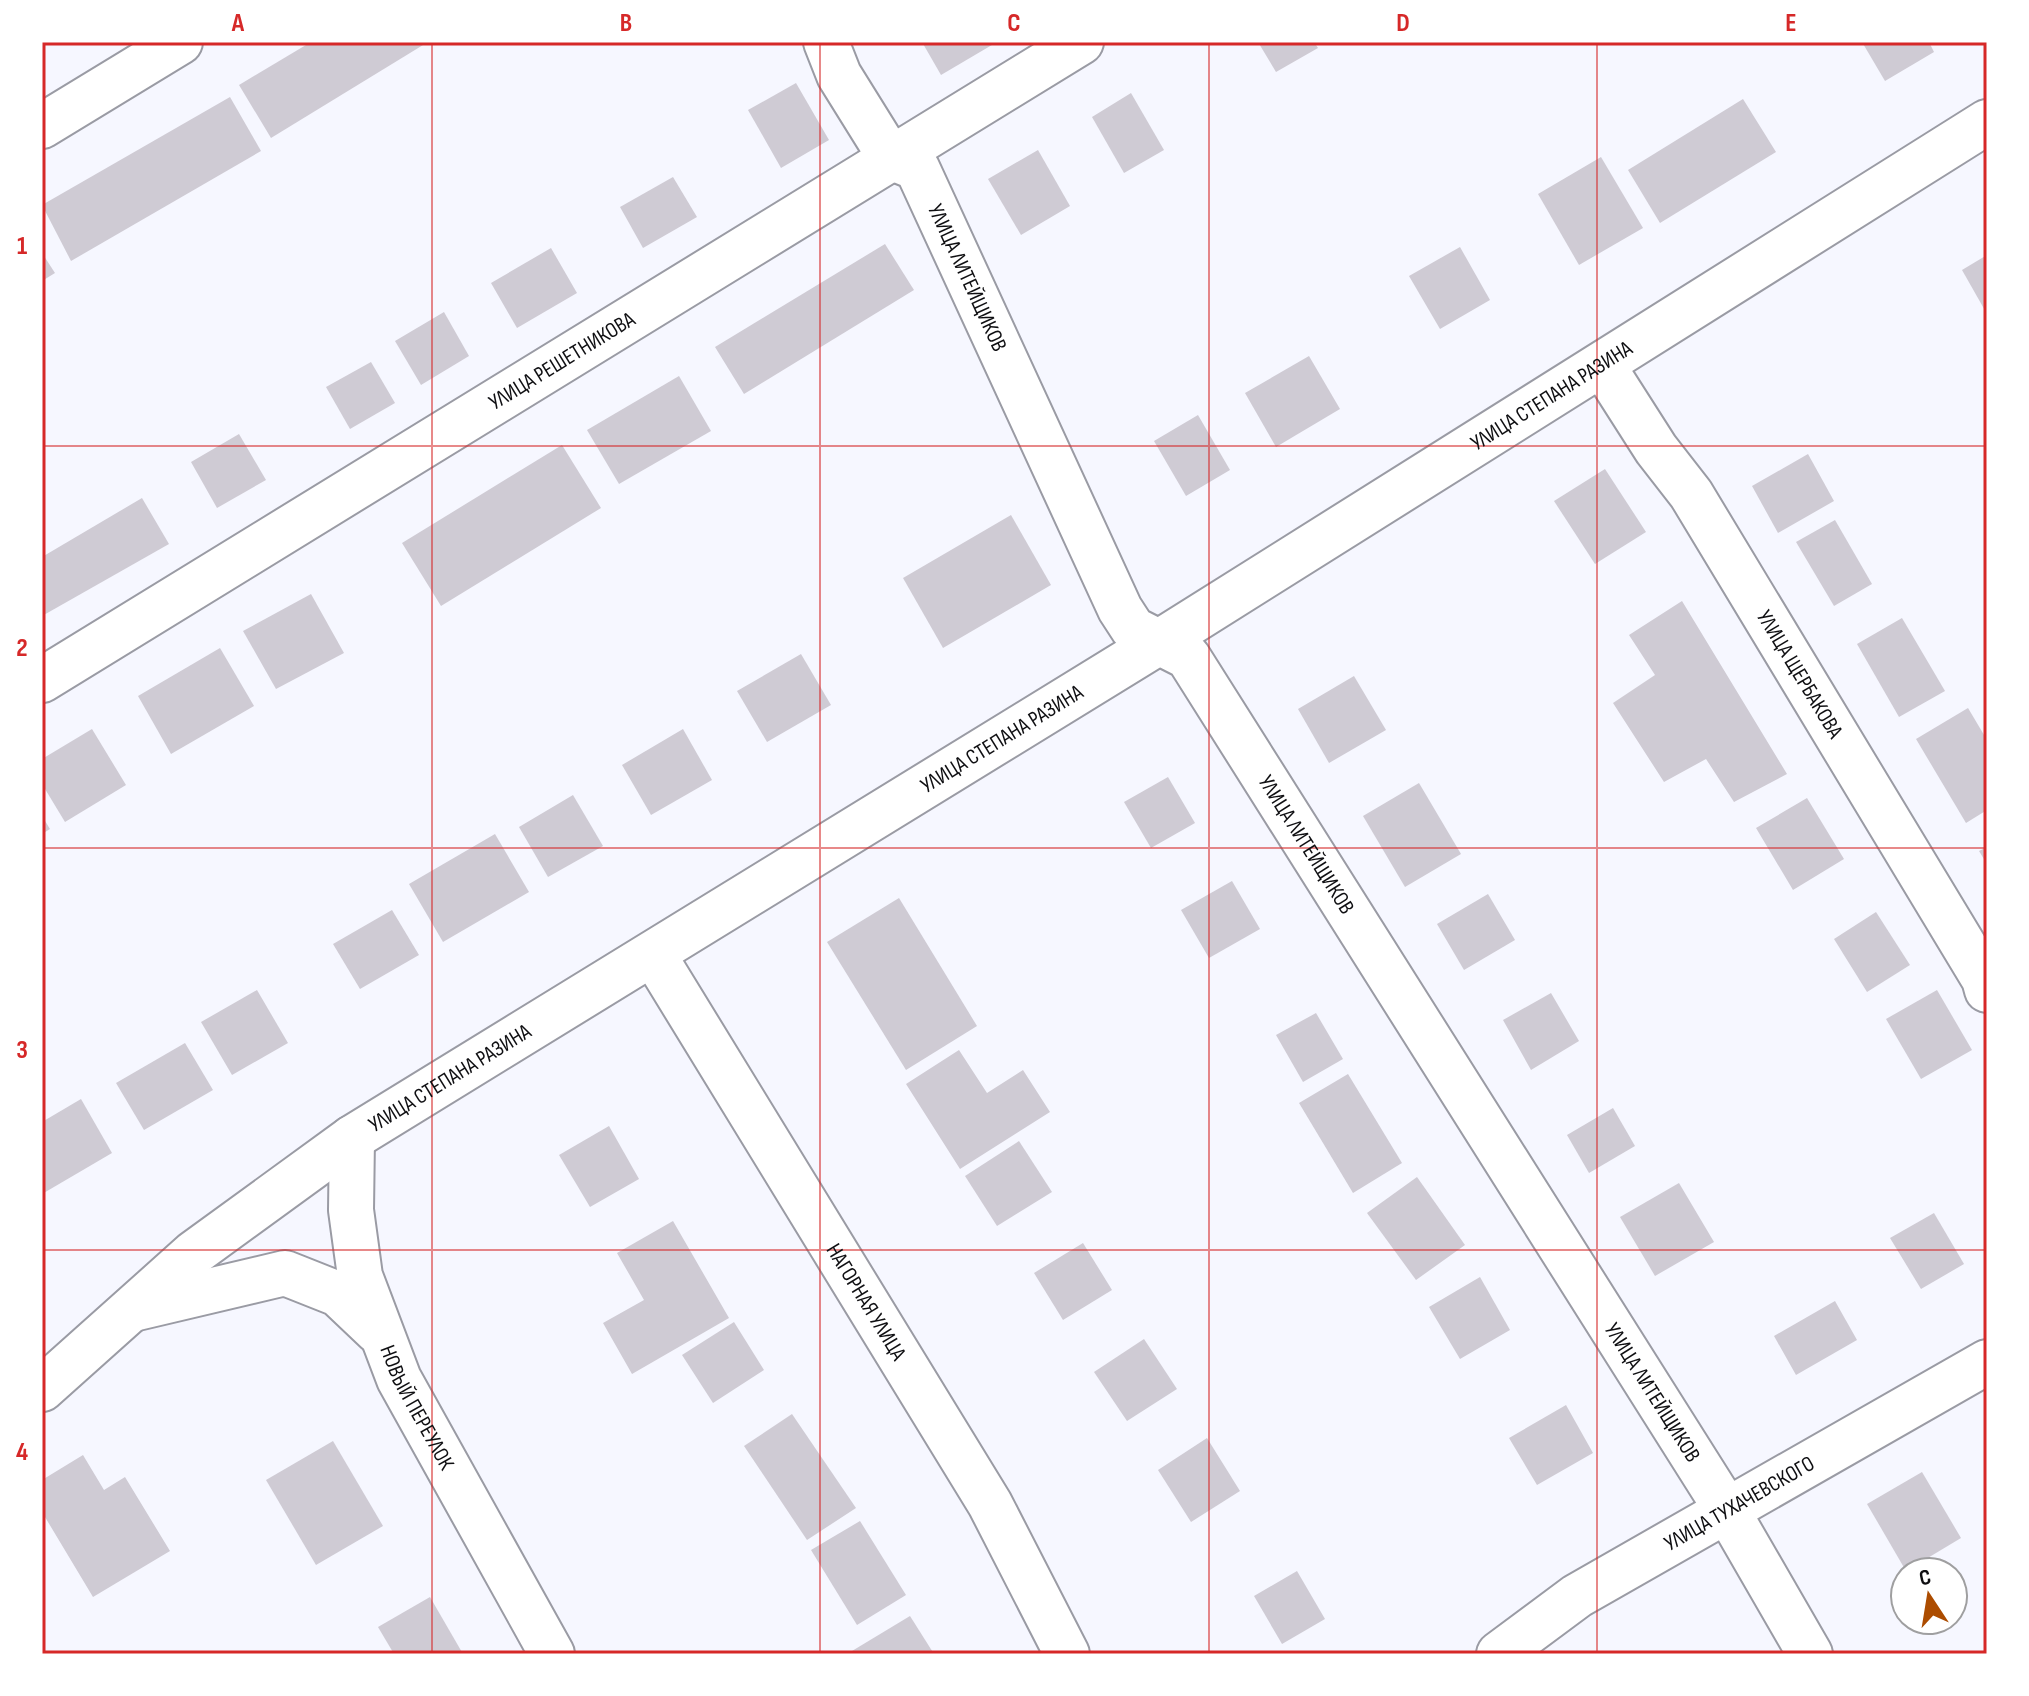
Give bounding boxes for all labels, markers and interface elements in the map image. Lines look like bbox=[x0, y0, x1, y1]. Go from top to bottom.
text: A bbox=[231, 8, 245, 39]
text: B bbox=[620, 8, 632, 39]
text: C bbox=[1007, 8, 1021, 39]
text: D bbox=[1396, 8, 1410, 39]
text: E bbox=[1785, 8, 1797, 39]
street label: УЛИЦА ЛИТЕЙЩИКОВ bbox=[922, 200, 1013, 356]
text: 1 bbox=[17, 231, 27, 262]
street label: УЛИЦА РЕШЕТНИКОВА bbox=[484, 305, 640, 416]
street label: УЛИЦА СТЕПАНА РАЗИНА bbox=[1466, 334, 1638, 457]
street label: УЛИЦА ЩЕРБАКОВА bbox=[1751, 605, 1849, 744]
text: 2 bbox=[16, 633, 28, 664]
street label: УЛИЦА СТЕПАНА РАЗИНА bbox=[916, 678, 1089, 799]
street label: УЛИЦА ЛИТЕЙЩИКОВ bbox=[1252, 770, 1360, 919]
street label: УЛИЦА СТЕПАНА РАЗИНА bbox=[363, 1018, 536, 1138]
text: 3 bbox=[16, 1035, 28, 1066]
street label: НАГОРНАЯ УЛИЦА bbox=[820, 1239, 912, 1366]
street label: УЛИЦА ЛИТЕЙЩИКОВ bbox=[1599, 1318, 1706, 1467]
street label: НОВЫЙ ПЕРЕУЛОК bbox=[374, 1341, 460, 1475]
text: 4 bbox=[16, 1437, 28, 1468]
street label: УЛИЦА ТУХАЧЕВСКОГО bbox=[1659, 1450, 1819, 1557]
north arrow bbox=[1889, 1556, 1969, 1636]
text: С bbox=[1917, 1564, 1933, 1592]

